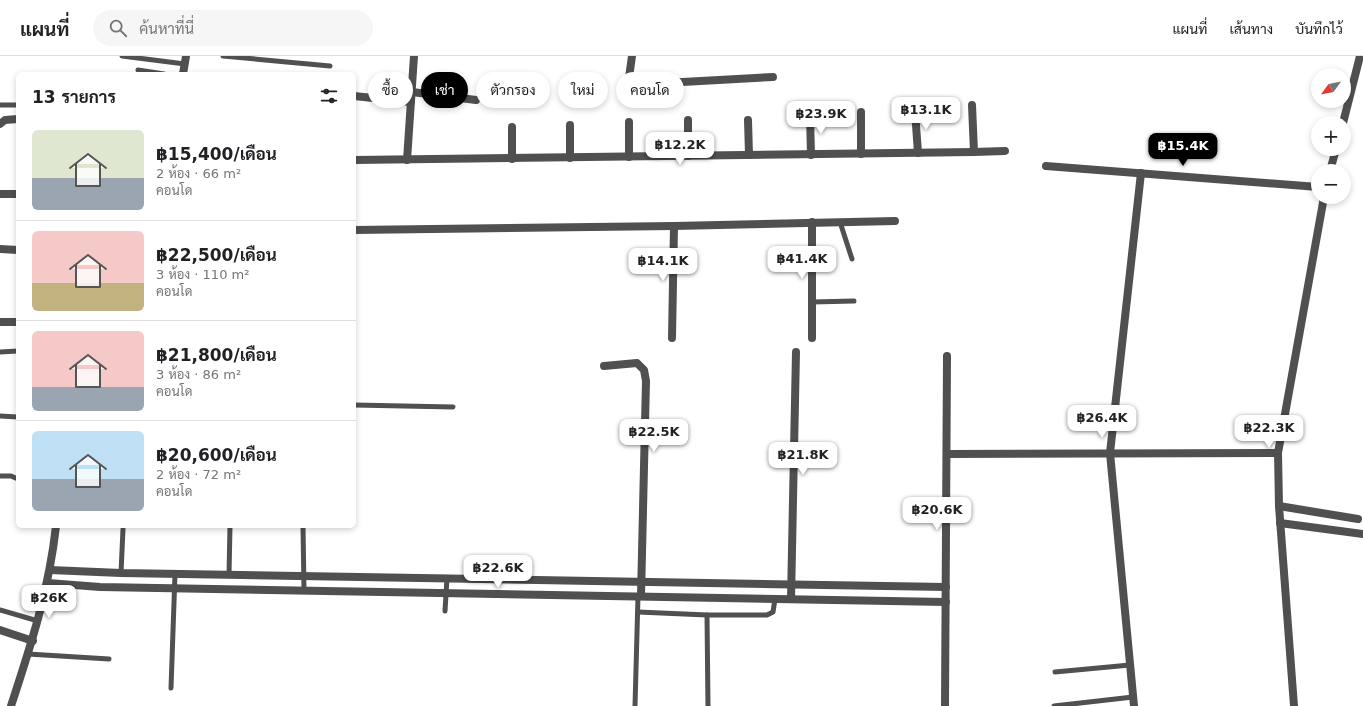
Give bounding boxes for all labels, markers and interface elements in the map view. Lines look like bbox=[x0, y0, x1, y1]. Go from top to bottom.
search box bbox=[93, 10, 373, 46]
icon: search bbox=[107, 17, 129, 39]
text: แผนที่ bbox=[20, 18, 69, 40]
text: ค้นหาที่นี่ bbox=[139, 20, 194, 38]
text: แผนที่ bbox=[1172, 21, 1207, 37]
text: เส้นทาง bbox=[1229, 21, 1273, 37]
text: บันทึกไว้ bbox=[1295, 21, 1343, 37]
north arrow bbox=[1311, 68, 1351, 108]
map controls bbox=[1311, 68, 1351, 204]
chip: ซื้อ bbox=[368, 72, 413, 108]
chip: เช่า bbox=[421, 72, 468, 108]
chip: ตัวกรอง bbox=[476, 72, 550, 108]
chip: ใหม่ bbox=[558, 72, 608, 108]
chip: คอนโด bbox=[616, 72, 684, 108]
icon: filters bbox=[318, 85, 340, 107]
text: 13 รายการ bbox=[32, 87, 116, 107]
pin: ฿13.1K bbox=[893, 97, 959, 131]
pin: ฿23.9K bbox=[788, 101, 854, 135]
text: ฿13.1K bbox=[900, 102, 952, 117]
text: ฿23.9K bbox=[795, 106, 847, 121]
button: + bbox=[1311, 116, 1351, 156]
pin: ฿12.2K bbox=[647, 132, 713, 166]
pin: ฿15.4K bbox=[1150, 133, 1216, 167]
text: ฿12.2K bbox=[654, 137, 706, 152]
text: ฿15.4K bbox=[1157, 138, 1209, 153]
text: ฿15,400/เดือน bbox=[156, 144, 277, 164]
icon: home bbox=[64, 146, 112, 194]
button: − bbox=[1311, 164, 1351, 204]
text: 2 ห้อง · 66 m² bbox=[156, 166, 241, 181]
text: คอนโด bbox=[156, 183, 192, 198]
text: ฿22,500/เดือน bbox=[156, 245, 277, 265]
pin: ฿41.4K bbox=[769, 246, 835, 280]
icon: home bbox=[64, 247, 112, 295]
pin: ฿14.1K bbox=[630, 248, 696, 282]
text: ฿41.4K bbox=[776, 251, 828, 266]
text: ฿14.1K bbox=[637, 253, 689, 268]
text: 3 ห้อง · 110 m² bbox=[156, 267, 249, 282]
text: คอนโด bbox=[156, 284, 192, 299]
text: ฿21,800/เดือน bbox=[156, 345, 277, 365]
icon: home bbox=[64, 347, 112, 395]
text: 3 ห้อง · 86 m² bbox=[156, 367, 241, 382]
text: คอนโด bbox=[156, 384, 192, 399]
pin: ฿26.4K bbox=[1069, 405, 1135, 439]
text: ฿26.4K bbox=[1076, 410, 1128, 425]
pin: ฿22.3K bbox=[1236, 415, 1302, 449]
pin: ฿22.5K bbox=[621, 419, 687, 453]
text: ฿22.3K bbox=[1243, 420, 1295, 435]
text: ฿22.5K bbox=[628, 424, 680, 439]
pin: ฿21.8K bbox=[770, 442, 836, 476]
text: ฿20,600/เดือน bbox=[156, 445, 277, 465]
icon: home bbox=[64, 447, 112, 495]
text: ฿21.8K bbox=[777, 447, 829, 462]
text: 2 ห้อง · 72 m² bbox=[156, 467, 241, 482]
text: คอนโด bbox=[156, 484, 192, 499]
pin: ฿20.6K bbox=[904, 497, 970, 531]
text: ฿20.6K bbox=[911, 502, 963, 517]
pin: ฿22.6K bbox=[465, 555, 531, 589]
text: ฿22.6K bbox=[472, 560, 524, 575]
pin: ฿26K bbox=[25, 585, 73, 619]
text: ฿26K bbox=[30, 590, 68, 605]

